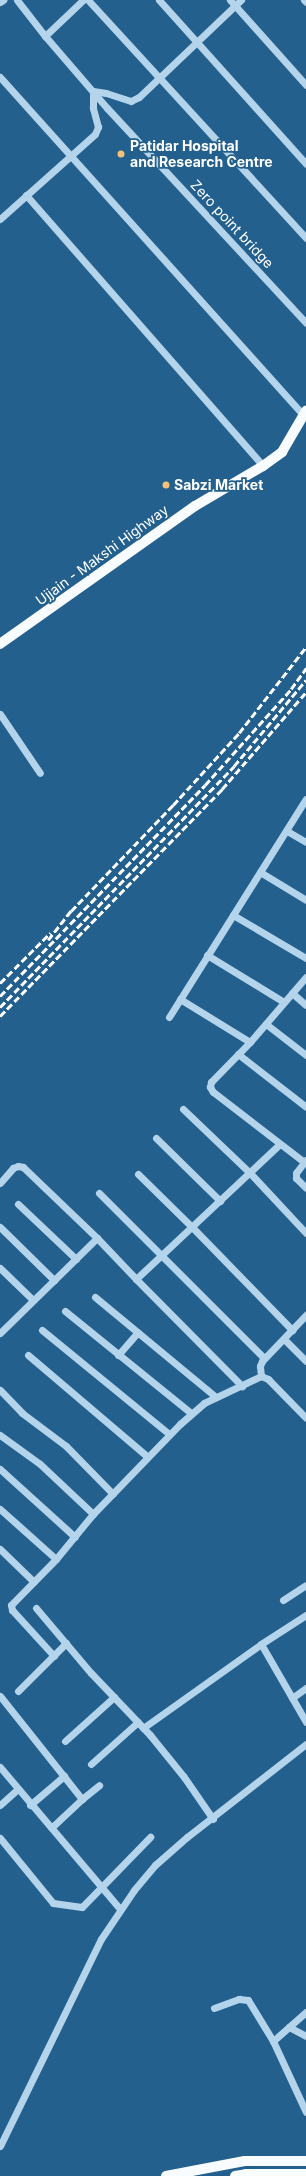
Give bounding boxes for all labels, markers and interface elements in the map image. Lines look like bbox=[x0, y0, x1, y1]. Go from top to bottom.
place label: Patidar Hospital and Research Centre bbox=[130, 138, 273, 170]
marker: Patidar Hospital and Research Centre bbox=[115, 148, 127, 160]
street label: Zero point bridge bbox=[187, 176, 277, 272]
place label: Sabzi Market bbox=[174, 477, 263, 493]
marker: Sabzi Market bbox=[161, 480, 171, 490]
street label: Ujjain - Makshi Highway bbox=[32, 501, 172, 609]

